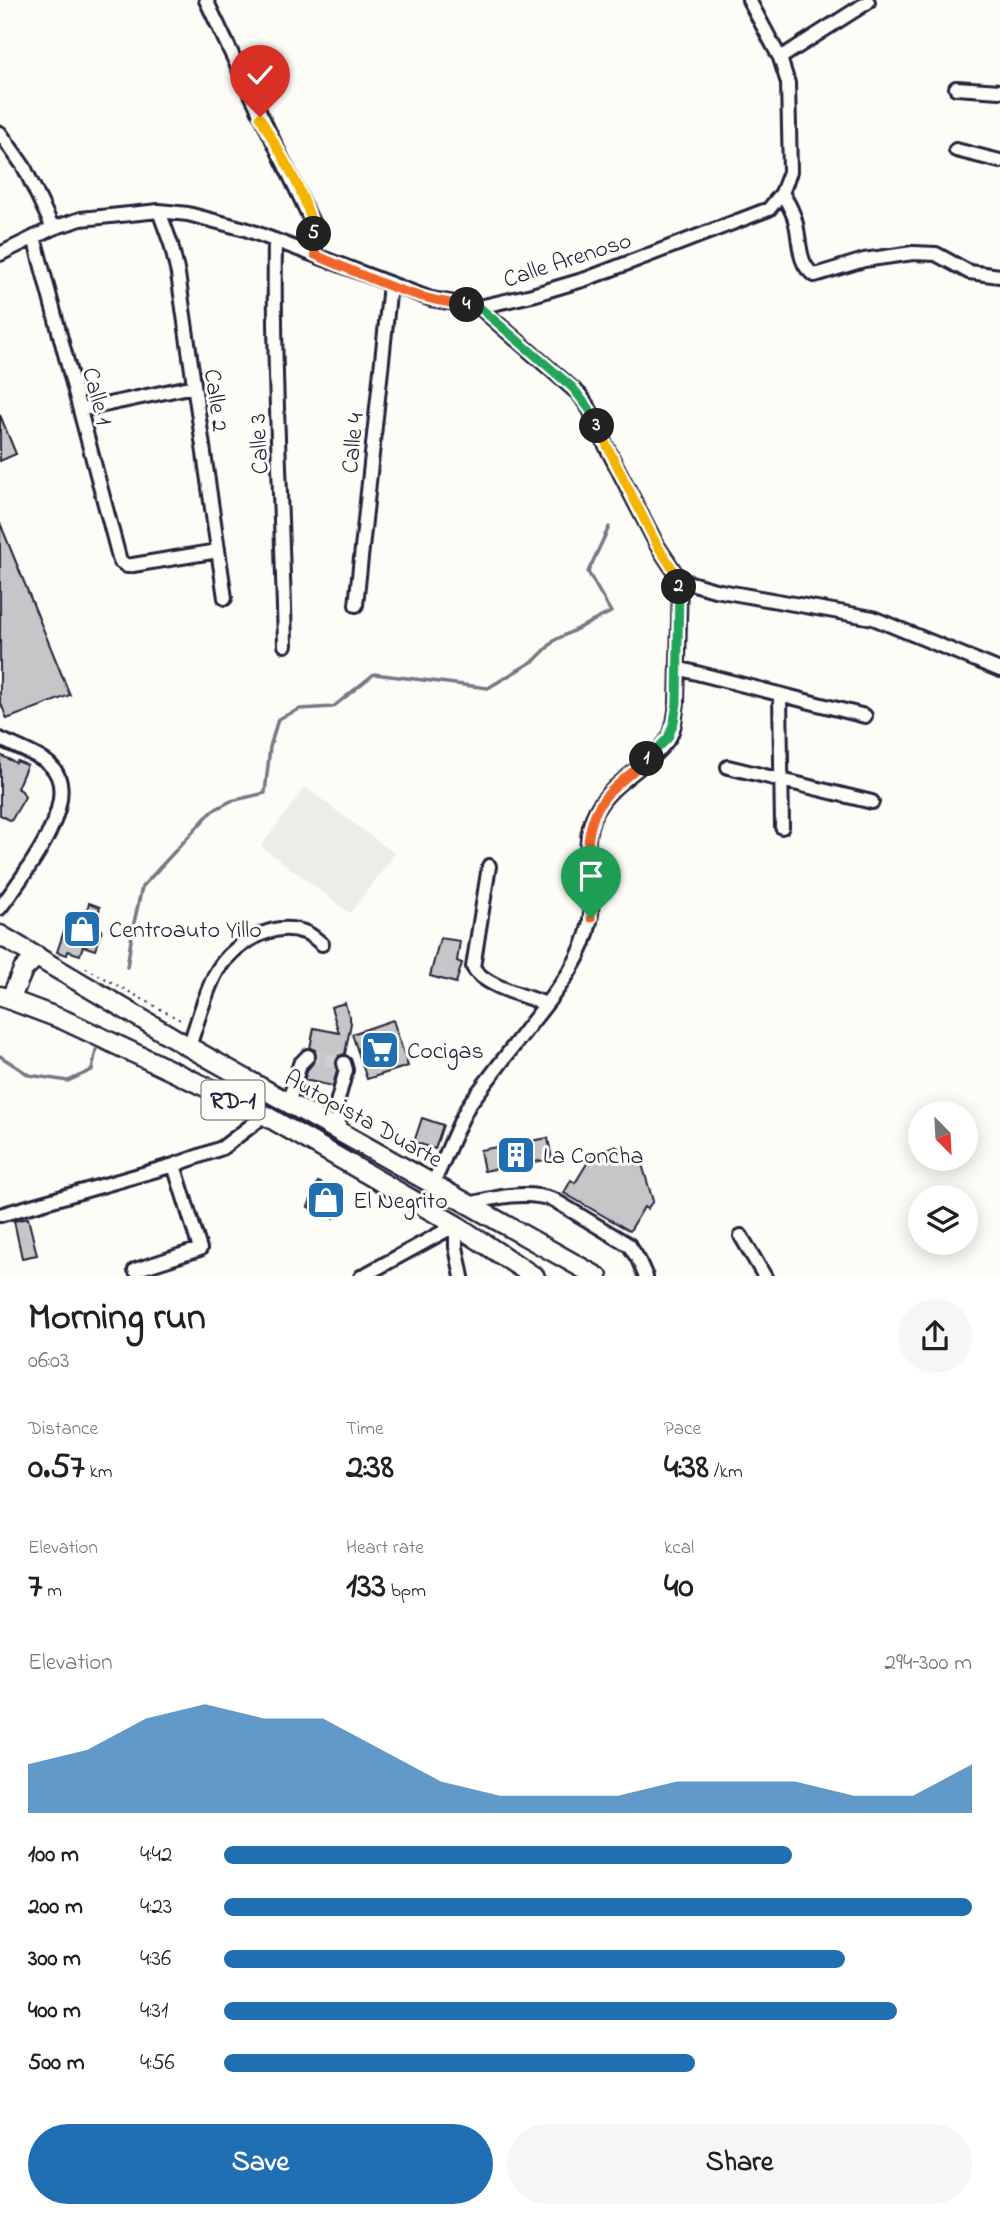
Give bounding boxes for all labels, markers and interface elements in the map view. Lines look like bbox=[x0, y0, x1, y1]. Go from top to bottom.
pin bbox=[230, 45, 290, 117]
icon: check bbox=[241, 56, 279, 94]
pin: 5 bbox=[296, 216, 332, 252]
text: 5 bbox=[308, 220, 319, 247]
street label: Calle Arenoso bbox=[499, 224, 636, 299]
pin: 4 bbox=[449, 288, 484, 322]
text: 4 bbox=[463, 291, 470, 318]
street label: Calle 1 bbox=[71, 364, 120, 430]
street label: Calle 2 bbox=[193, 367, 236, 434]
pin: 3 bbox=[580, 408, 614, 444]
street label: Calle 4 bbox=[334, 411, 375, 475]
text: 3 bbox=[593, 412, 600, 439]
street label: Calle 3 bbox=[241, 413, 280, 475]
pin: 2 bbox=[662, 570, 696, 604]
text: 2 bbox=[674, 573, 683, 600]
pin: 1 bbox=[630, 742, 664, 776]
text: 1 bbox=[643, 745, 650, 772]
pin bbox=[561, 846, 621, 918]
icon: arrive bbox=[572, 857, 610, 895]
shop icon: Centroauto Yillo bbox=[61, 908, 103, 950]
place label: Centroauto Yillo bbox=[109, 914, 262, 949]
supermarket icon: Cocigas bbox=[359, 1029, 401, 1071]
place label: Cocigas bbox=[407, 1035, 484, 1070]
street label: Autopista Duarte bbox=[277, 1062, 448, 1178]
road number: RD-1 bbox=[202, 1080, 264, 1120]
north arrow bbox=[908, 1101, 978, 1171]
map controls bbox=[908, 1101, 978, 1255]
building icon: La Concha bbox=[495, 1134, 537, 1176]
place label: La Concha bbox=[543, 1140, 643, 1175]
shop icon: El Negrito bbox=[305, 1179, 347, 1221]
place label: El Negrito bbox=[353, 1185, 448, 1220]
button: layers bbox=[908, 1185, 978, 1255]
text: Morning run bbox=[28, 1291, 206, 1347]
button: share bbox=[898, 1299, 972, 1373]
text: 06:03 bbox=[28, 1345, 69, 1378]
text: Distance bbox=[28, 1416, 98, 1443]
text: Time bbox=[346, 1416, 384, 1443]
text: Pace bbox=[664, 1416, 701, 1443]
text: 0.57 bbox=[28, 1443, 85, 1494]
text: 2:38 bbox=[346, 1443, 394, 1494]
text: 4:38 bbox=[664, 1443, 709, 1494]
text: km bbox=[85, 1459, 113, 1486]
text: /km bbox=[709, 1459, 743, 1486]
text: Elevation bbox=[28, 1535, 98, 1562]
text: Heart rate bbox=[346, 1535, 424, 1562]
text: kcal bbox=[664, 1535, 694, 1562]
text: 7 bbox=[28, 1562, 42, 1613]
text: 133 bbox=[346, 1562, 386, 1613]
text: 40 bbox=[664, 1562, 694, 1613]
text: m bbox=[42, 1578, 62, 1605]
text: bpm bbox=[386, 1578, 426, 1605]
text: Elevation bbox=[28, 1647, 113, 1680]
text: 294–300 m bbox=[885, 1647, 972, 1680]
text: 100 m bbox=[28, 1839, 79, 1872]
text: 4:42 bbox=[140, 1839, 172, 1872]
text: 200 m bbox=[28, 1891, 83, 1924]
text: 4:23 bbox=[140, 1891, 172, 1924]
text: 300 m bbox=[28, 1943, 81, 1976]
text: 4:36 bbox=[140, 1943, 171, 1976]
text: 400 m bbox=[28, 1995, 81, 2028]
text: 4:31 bbox=[140, 1995, 168, 2028]
text: 500 m bbox=[28, 2047, 85, 2080]
text: 4:56 bbox=[140, 2047, 175, 2080]
button: Save bbox=[28, 2124, 493, 2204]
button: Share bbox=[507, 2124, 972, 2204]

